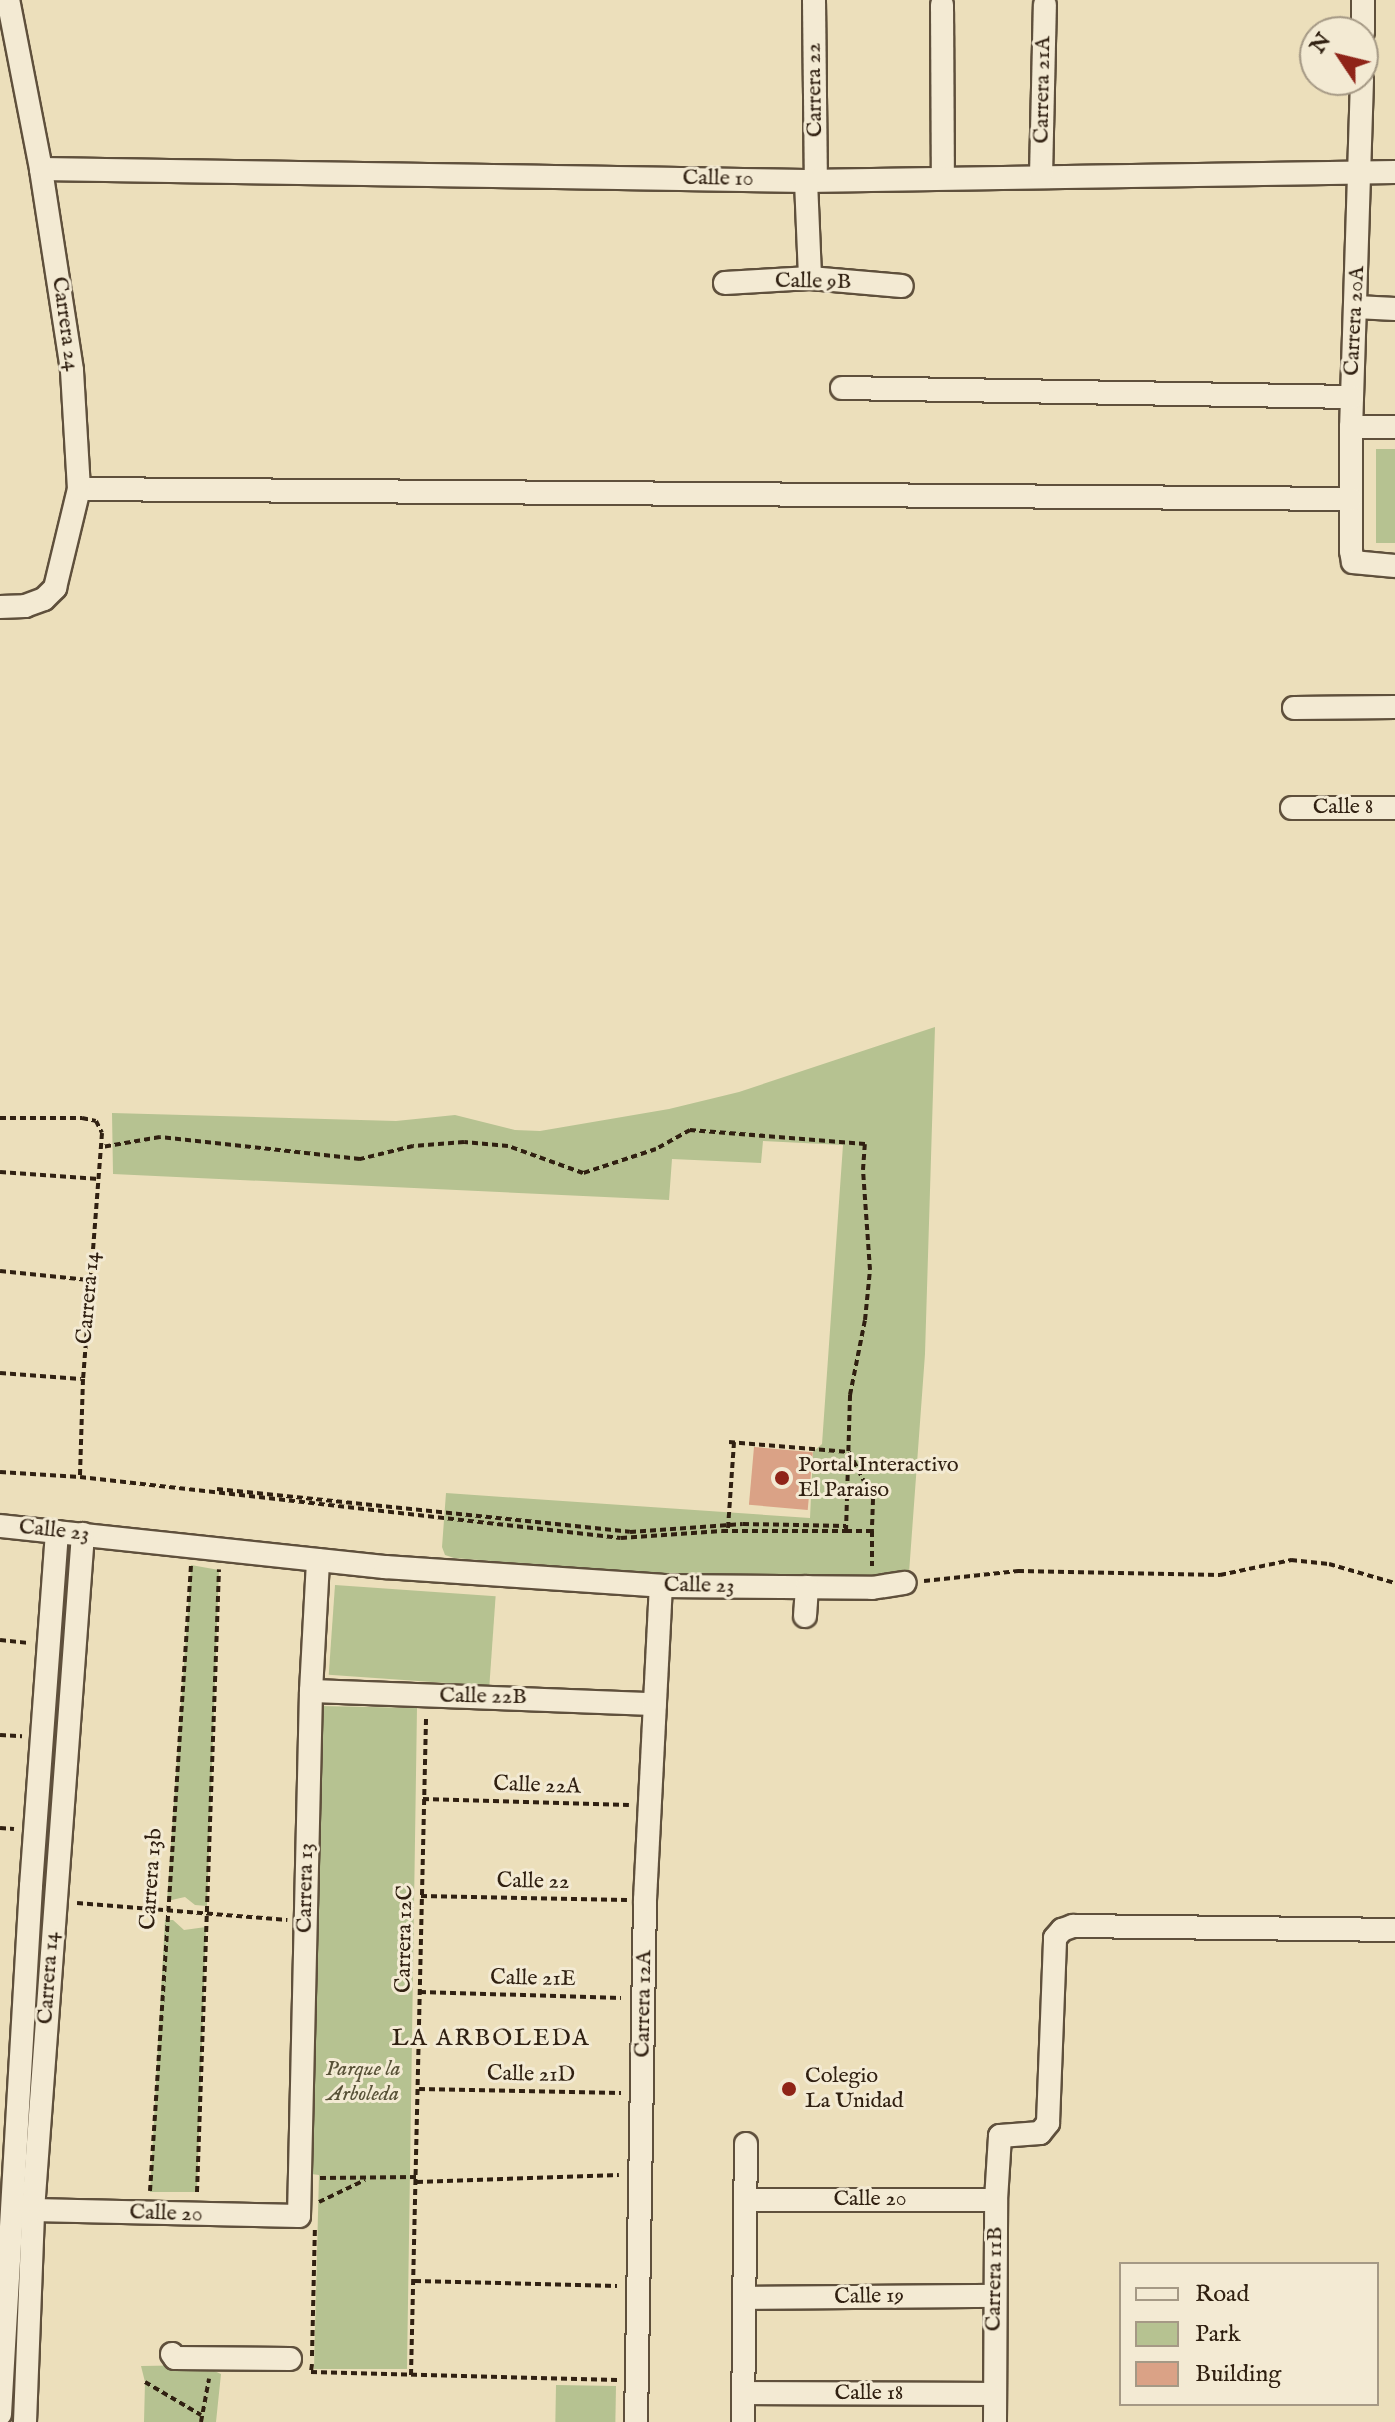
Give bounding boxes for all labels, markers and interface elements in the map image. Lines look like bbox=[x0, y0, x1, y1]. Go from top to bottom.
north arrow bbox=[1299, 16, 1379, 96]
text: N bbox=[1304, 28, 1338, 59]
street label: Carrera 21A bbox=[1029, 36, 1057, 144]
street label: Carrera 22 bbox=[801, 43, 829, 137]
street label: Calle 10 bbox=[682, 165, 754, 193]
street label: Carrera 20A bbox=[1339, 265, 1371, 377]
street label: Calle 9B bbox=[775, 268, 851, 296]
street label: Carrera 24 bbox=[45, 275, 85, 373]
street label: Calle 8 bbox=[1313, 795, 1373, 821]
street label: Carrera 14 bbox=[72, 1251, 106, 1345]
place label: Portal Interactivo El Paraiso bbox=[798, 1452, 959, 1504]
marker: Portal Interactivo El Paraiso bbox=[773, 1469, 791, 1487]
street label: Calle 23 bbox=[18, 1514, 90, 1548]
street label: Calle 23 bbox=[663, 1572, 735, 1600]
street label: Calle 22B bbox=[439, 1683, 527, 1711]
street label: Calle 22A bbox=[493, 1771, 581, 1801]
street label: Carrera 13b bbox=[135, 1827, 169, 1931]
street label: Carrera 13 bbox=[292, 1843, 320, 1933]
street label: Calle 22 bbox=[496, 1868, 570, 1896]
street label: Carrera 12C bbox=[391, 1885, 419, 1993]
street label: Carrera 14 bbox=[33, 1931, 65, 2025]
street label: Carrera 12A bbox=[630, 1950, 658, 2058]
street label: Calle 21E bbox=[490, 1965, 576, 1993]
district label: LA ARBOLEDA bbox=[391, 2025, 591, 2053]
park label: Parque la Arboleda bbox=[325, 2056, 401, 2108]
street label: Calle 21D bbox=[487, 2061, 575, 2089]
place label: Colegio La Unidad bbox=[805, 2063, 903, 2114]
marker: Colegio La Unidad bbox=[780, 2080, 798, 2098]
street label: Calle 20 bbox=[833, 2187, 907, 2213]
street label: Calle 20 bbox=[129, 2200, 203, 2228]
street label: Carrera 11B bbox=[981, 2226, 1009, 2332]
legend bbox=[1119, 2262, 1379, 2406]
text: Road bbox=[1195, 2279, 1249, 2310]
street label: Calle 19 bbox=[834, 2283, 904, 2311]
text: Park bbox=[1195, 2319, 1241, 2350]
text: Building bbox=[1195, 2359, 1281, 2390]
street label: Calle 18 bbox=[835, 2381, 903, 2407]

